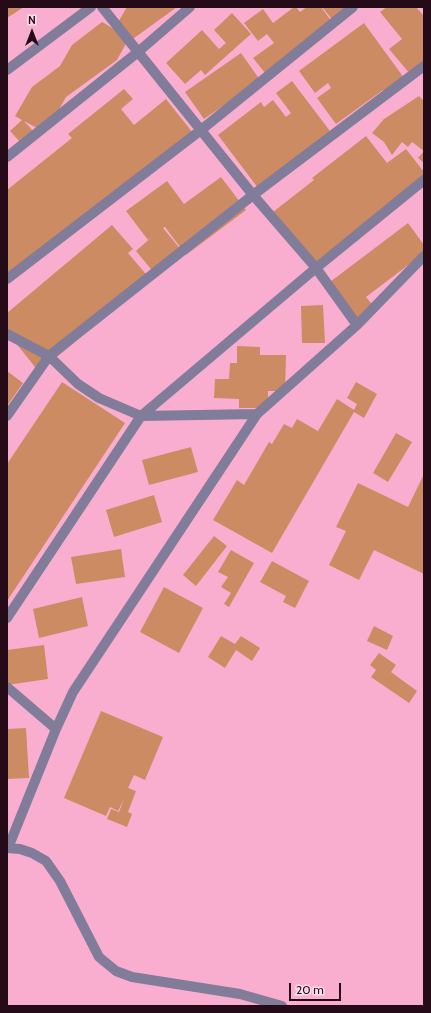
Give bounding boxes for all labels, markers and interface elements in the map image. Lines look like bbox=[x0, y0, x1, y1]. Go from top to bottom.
north arrow bbox=[12, 12, 52, 52]
text: N bbox=[28, 13, 36, 27]
scale bar bbox=[291, 975, 343, 1001]
text: 20 m bbox=[296, 982, 324, 997]

